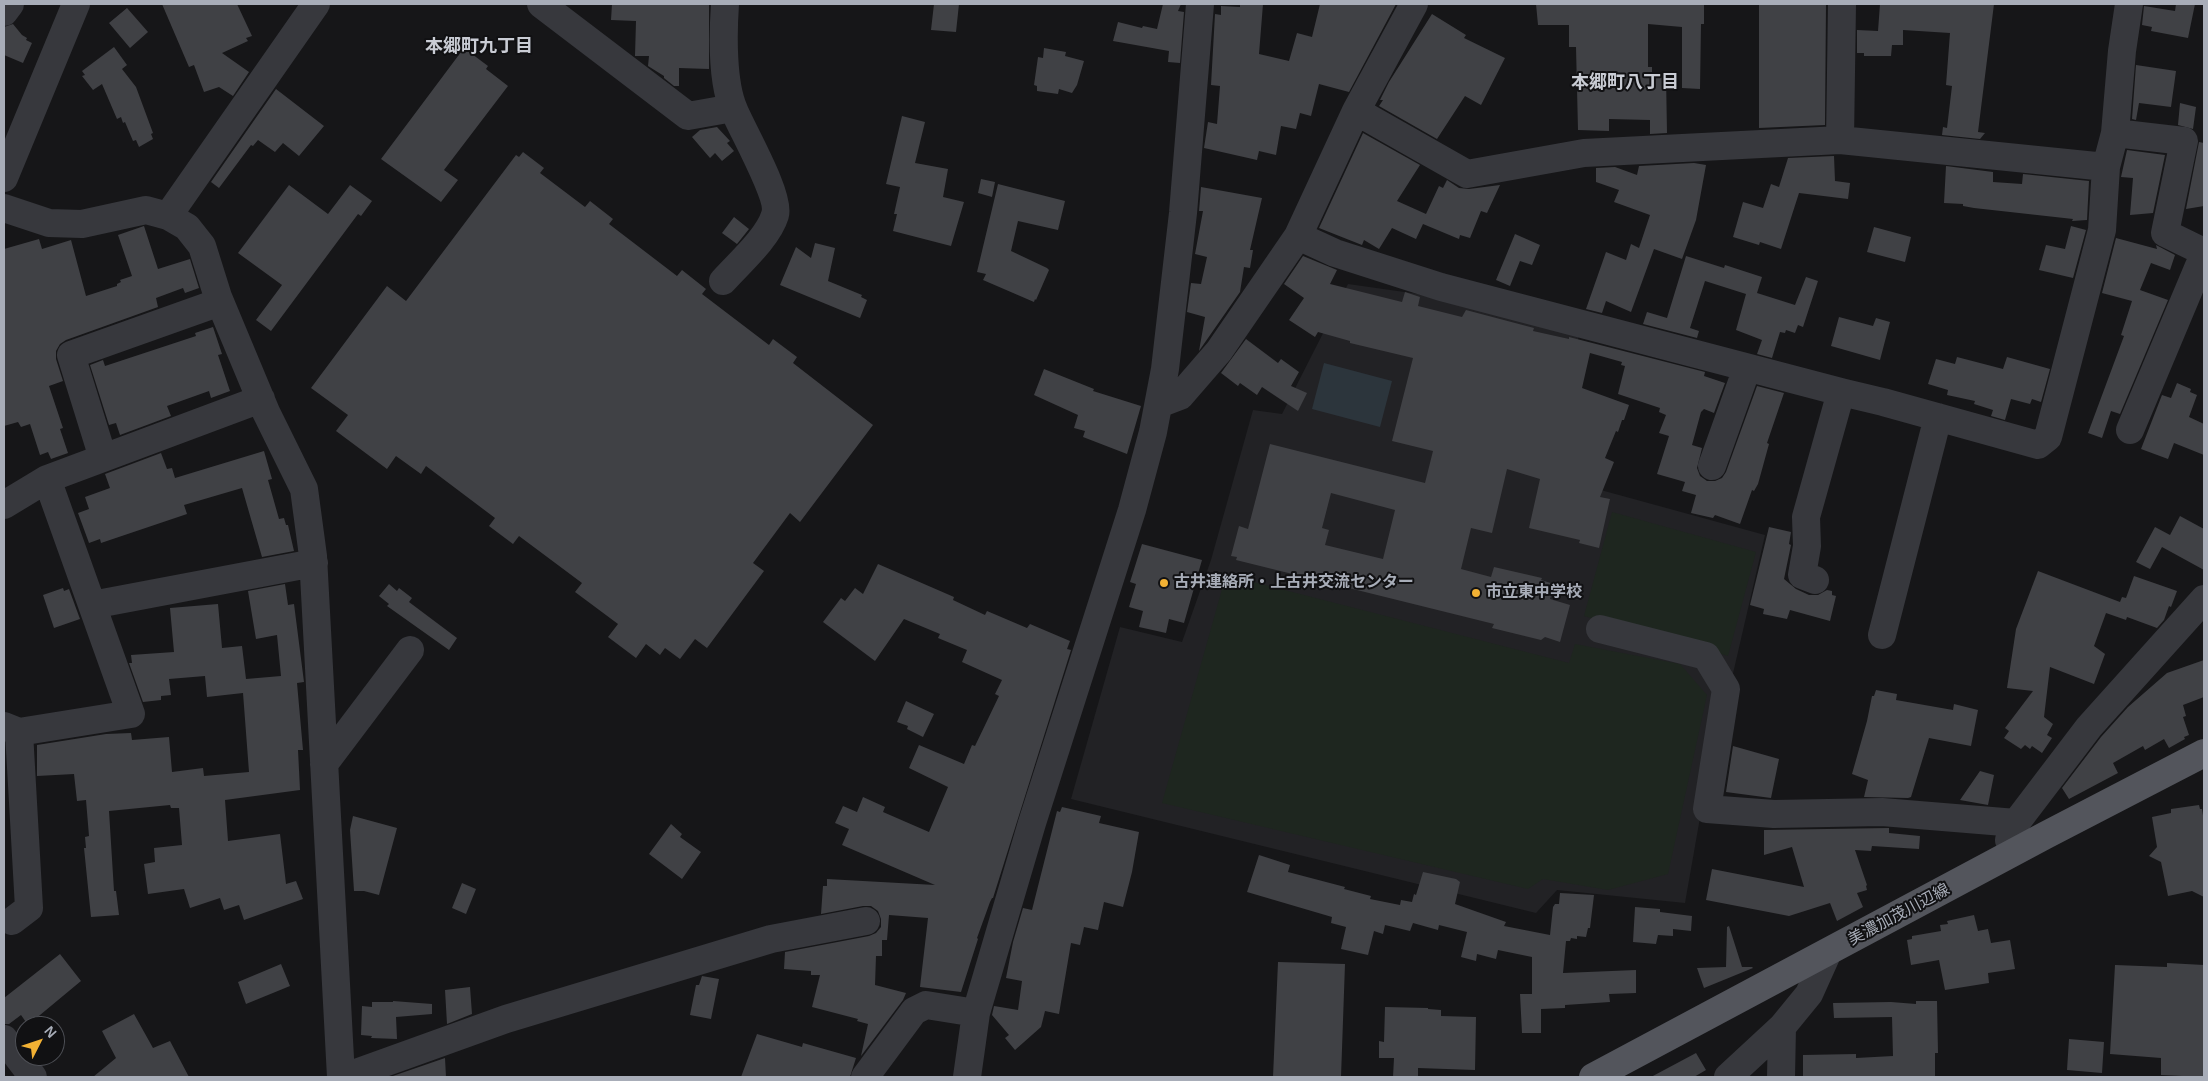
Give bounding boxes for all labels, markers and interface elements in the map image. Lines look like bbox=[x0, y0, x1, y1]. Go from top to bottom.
district label: 本郷町九丁目 bbox=[425, 36, 533, 58]
district label: 本郷町八丁目 bbox=[1571, 72, 1679, 94]
place label: 古井連絡所・上古井交流センター bbox=[1174, 573, 1414, 593]
marker: 古井連絡所・上古井交流センター bbox=[1158, 577, 1170, 589]
place label: 市立東中学校 bbox=[1486, 583, 1582, 603]
marker: 市立東中学校 bbox=[1470, 587, 1482, 599]
street label: 美濃加茂川辺線 bbox=[1845, 880, 1953, 950]
north arrow bbox=[15, 1016, 65, 1066]
text: N bbox=[41, 1023, 60, 1041]

